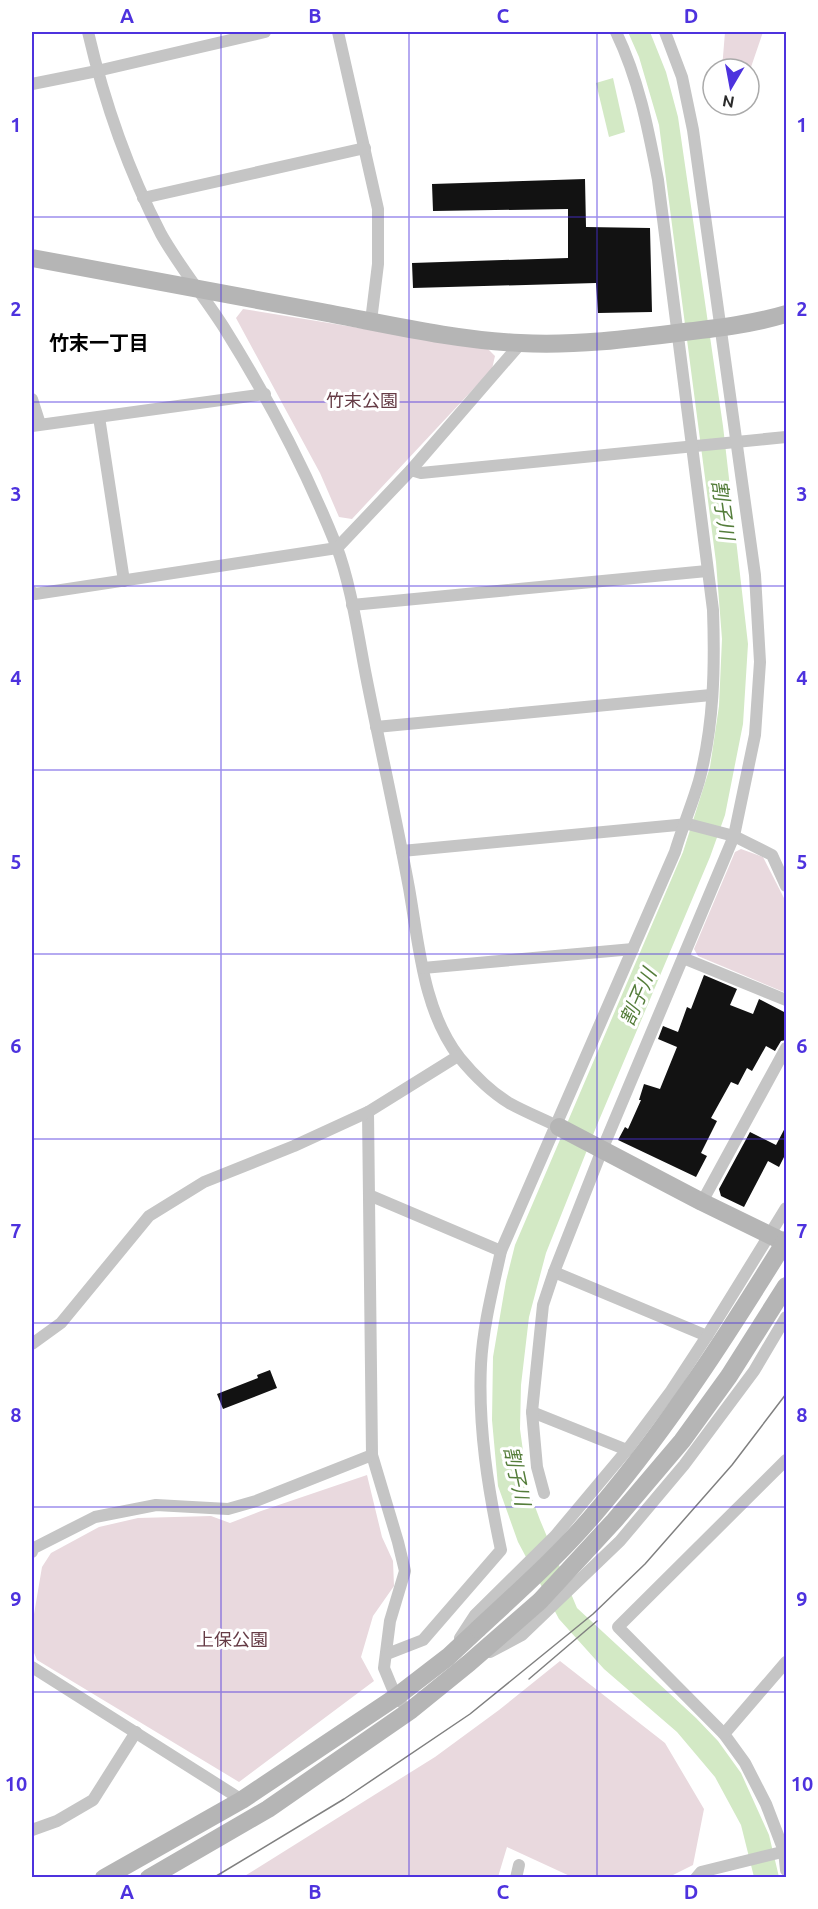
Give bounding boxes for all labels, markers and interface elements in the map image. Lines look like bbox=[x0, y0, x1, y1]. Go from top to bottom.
text: A bbox=[120, 4, 134, 27]
text: B bbox=[308, 4, 322, 27]
text: C bbox=[497, 4, 510, 27]
text: D bbox=[684, 4, 698, 27]
north arrow bbox=[701, 57, 761, 117]
text: N bbox=[721, 92, 736, 112]
text: 1 bbox=[10, 113, 22, 136]
text: 1 bbox=[796, 113, 808, 136]
text: 2 bbox=[10, 297, 22, 320]
text: 2 bbox=[796, 297, 808, 320]
district label: 竹末一丁目 bbox=[49, 331, 149, 354]
park label: 竹末公園 bbox=[326, 390, 398, 410]
water label: 割子川 bbox=[708, 479, 739, 543]
text: 3 bbox=[10, 482, 22, 505]
text: 3 bbox=[796, 482, 808, 505]
text: 4 bbox=[10, 666, 22, 689]
text: 4 bbox=[796, 666, 808, 689]
text: 5 bbox=[10, 850, 22, 873]
text: 5 bbox=[796, 850, 808, 873]
water label: 割子川 bbox=[615, 963, 661, 1029]
text: 6 bbox=[10, 1034, 22, 1057]
text: 6 bbox=[796, 1034, 808, 1057]
text: 7 bbox=[10, 1219, 22, 1242]
text: 7 bbox=[796, 1219, 808, 1242]
text: 8 bbox=[10, 1403, 22, 1426]
text: 8 bbox=[796, 1403, 808, 1426]
water label: 割子川 bbox=[500, 1444, 535, 1510]
text: 9 bbox=[10, 1587, 22, 1610]
text: 9 bbox=[796, 1587, 808, 1610]
park label: 上保公園 bbox=[196, 1629, 268, 1649]
text: 10 bbox=[5, 1772, 27, 1795]
text: 10 bbox=[791, 1772, 813, 1795]
text: A bbox=[120, 1880, 134, 1903]
text: B bbox=[308, 1880, 322, 1903]
text: C bbox=[497, 1880, 510, 1903]
text: D bbox=[684, 1880, 698, 1903]

